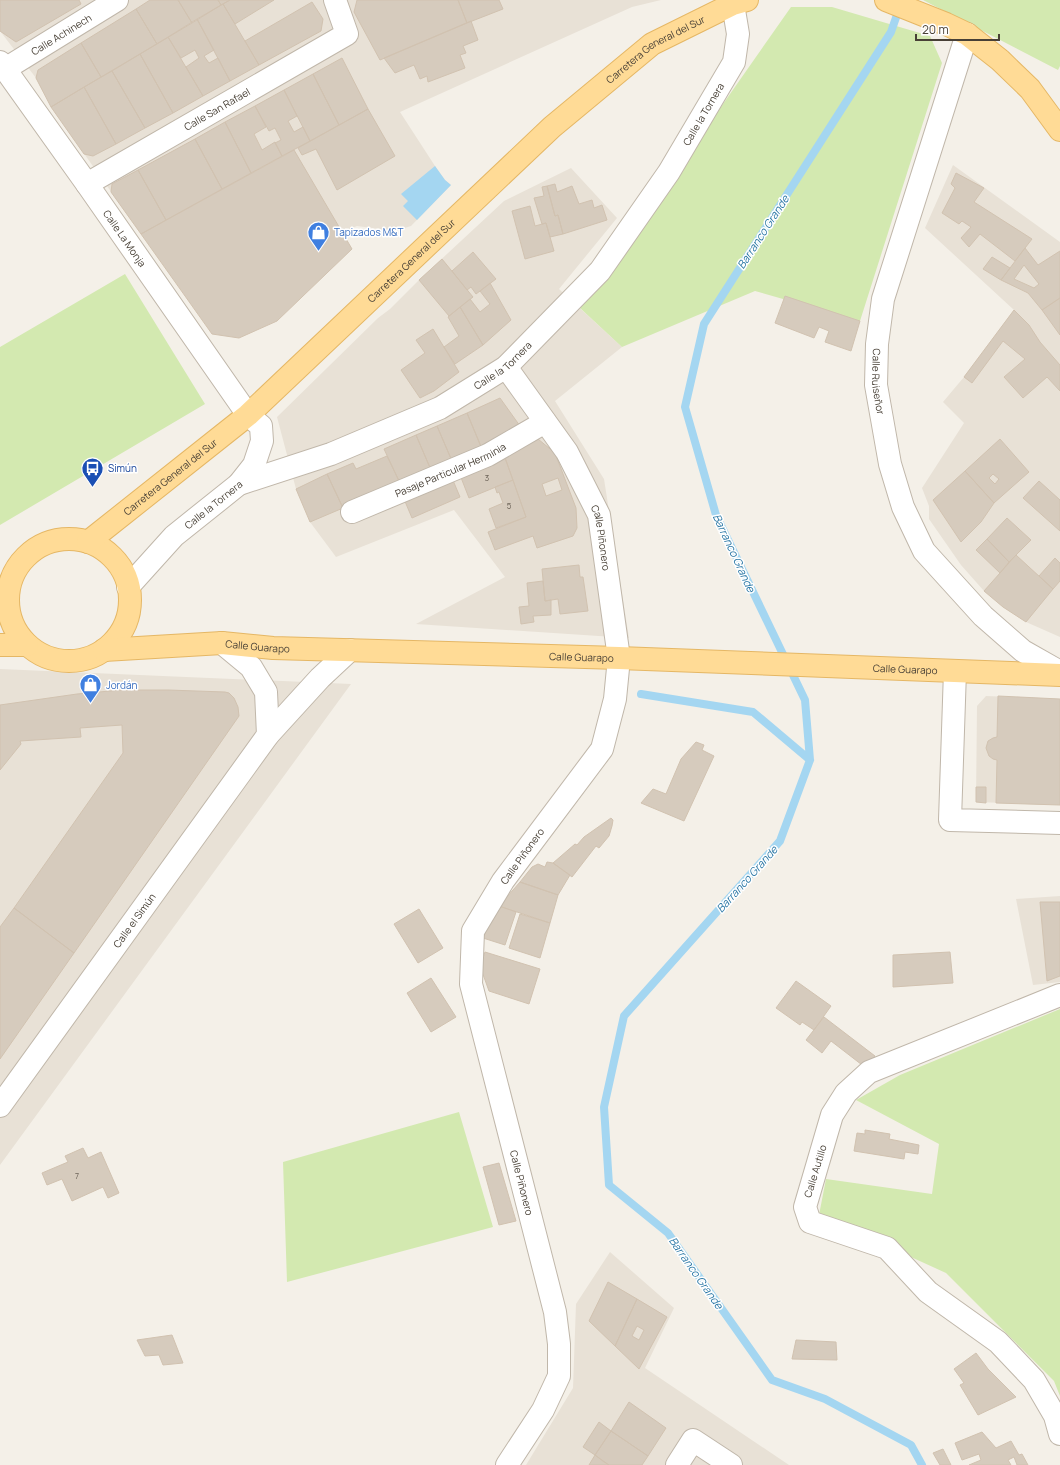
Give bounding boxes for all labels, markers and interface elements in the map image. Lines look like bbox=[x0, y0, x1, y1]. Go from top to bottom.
street label: Calle Achinech bbox=[28, 10, 94, 58]
street label: Carretera General del Sur bbox=[603, 12, 708, 86]
scale bar bbox=[916, 16, 999, 42]
text: 20 m bbox=[922, 21, 949, 38]
street label: Calle la Tornera bbox=[679, 80, 727, 148]
street label: Calle San Rafael bbox=[181, 84, 252, 134]
water label: Barranco Grande bbox=[733, 192, 792, 271]
street label: Calle La Monja bbox=[100, 207, 150, 269]
street label: Carretera General del Sur bbox=[364, 215, 458, 305]
shop icon: Tapizados M&T bbox=[305, 219, 331, 252]
place label: Tapizados M&T bbox=[334, 225, 404, 239]
street label: Calle la Tornera bbox=[471, 338, 535, 392]
street label: Calle Ruiseñor bbox=[869, 348, 888, 416]
street label: Carretera General del Sur bbox=[120, 435, 220, 518]
street label: Pasaje Particular Herminia bbox=[393, 439, 508, 500]
bus stop icon: Simún bbox=[80, 455, 106, 488]
place label: Simún bbox=[108, 461, 137, 475]
house number: 3 bbox=[485, 472, 489, 483]
street label: Calle la Tornera bbox=[181, 477, 245, 532]
house number: 5 bbox=[507, 500, 512, 511]
street label: Calle Piñonero bbox=[588, 502, 614, 572]
water label: Barranco Grande bbox=[710, 511, 759, 595]
street label: Calle Guarapo bbox=[225, 636, 290, 655]
street label: Calle Guarapo bbox=[549, 649, 614, 665]
street label: Calle Guarapo bbox=[873, 661, 938, 677]
shop icon: Jordán bbox=[78, 672, 104, 705]
place label: Jordán bbox=[106, 678, 138, 692]
street label: Calle Piñonero bbox=[497, 825, 547, 887]
water label: Barranco Grande bbox=[713, 842, 781, 915]
street label: Calle el Simún bbox=[110, 890, 159, 951]
street label: Calle Autillo bbox=[800, 1143, 830, 1199]
street label: Calle Piñonero bbox=[507, 1149, 537, 1217]
house number: 7 bbox=[75, 1170, 79, 1181]
water label: Barranco Grande bbox=[666, 1234, 727, 1312]

